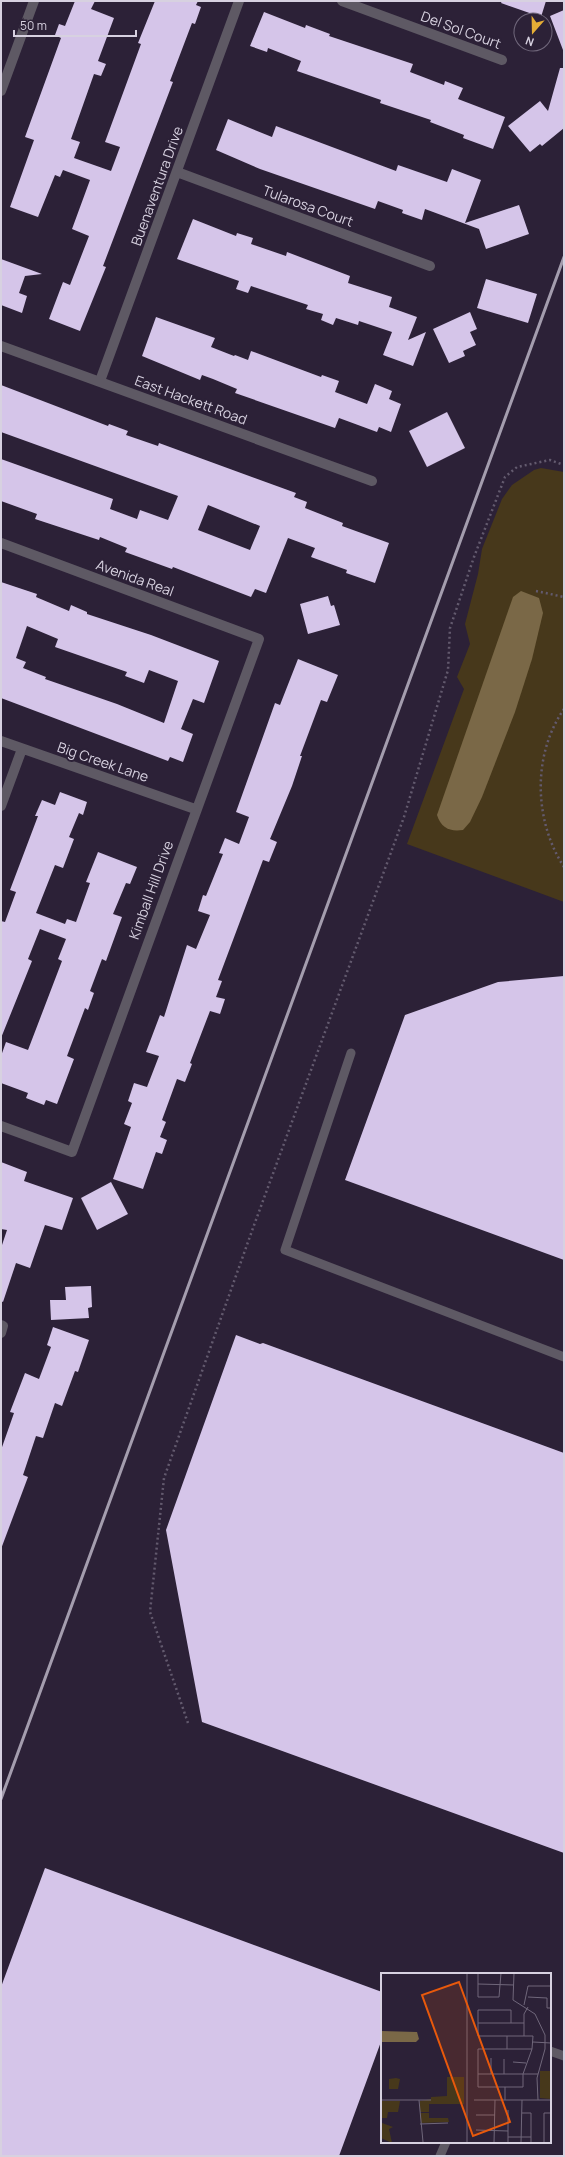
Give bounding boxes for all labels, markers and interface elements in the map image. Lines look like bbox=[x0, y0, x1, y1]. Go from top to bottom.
street label: Del Sol Court bbox=[418, 6, 504, 53]
scale bar bbox=[14, 12, 136, 38]
north arrow bbox=[513, 12, 553, 52]
text: 50 m bbox=[20, 17, 47, 34]
text: N bbox=[523, 33, 536, 50]
street label: Buenaventura Drive bbox=[126, 123, 187, 248]
street label: Tularosa Court bbox=[260, 180, 357, 231]
street label: East Hackett Road bbox=[132, 370, 250, 429]
street label: Avenida Real bbox=[94, 555, 177, 600]
street label: Big Creek Lane bbox=[55, 737, 151, 786]
street label: Kimball Hill Drive bbox=[124, 838, 177, 942]
inset map bbox=[381, 1973, 551, 2143]

